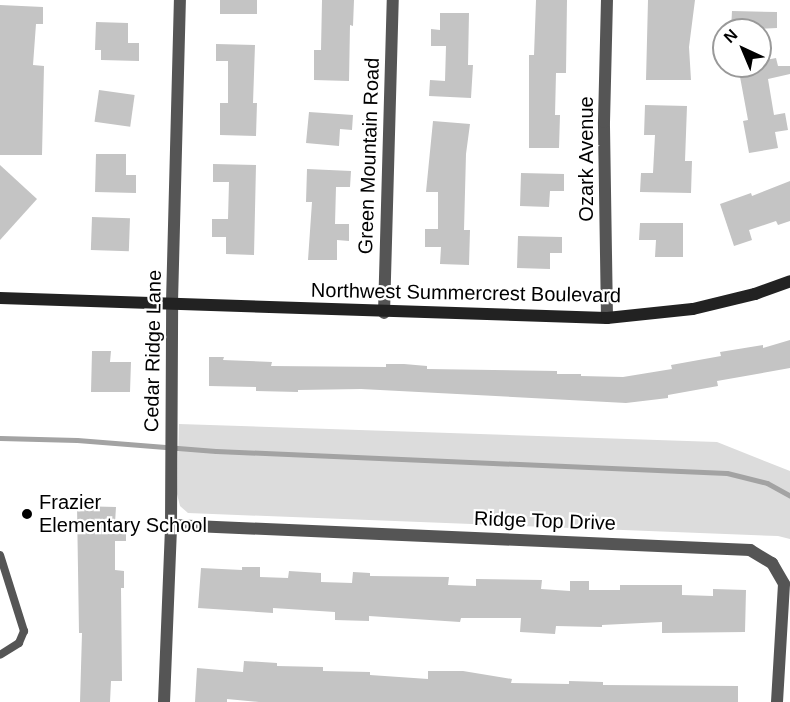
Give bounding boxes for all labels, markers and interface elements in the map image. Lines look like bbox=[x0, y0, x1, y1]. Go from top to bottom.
north arrow bbox=[712, 18, 772, 78]
text: N bbox=[720, 26, 741, 46]
street label: Green Mountain Road bbox=[354, 57, 384, 255]
street label: Ozark Avenue bbox=[574, 96, 598, 222]
street label: Cedar Ridge Lane bbox=[140, 270, 166, 432]
street label: Northwest Summercrest Boulevard bbox=[311, 278, 621, 308]
place label: Frazier Elementary School bbox=[39, 490, 207, 537]
marker: Frazier Elementary School bbox=[20, 507, 34, 521]
street label: Ridge Top Drive bbox=[473, 507, 617, 535]

